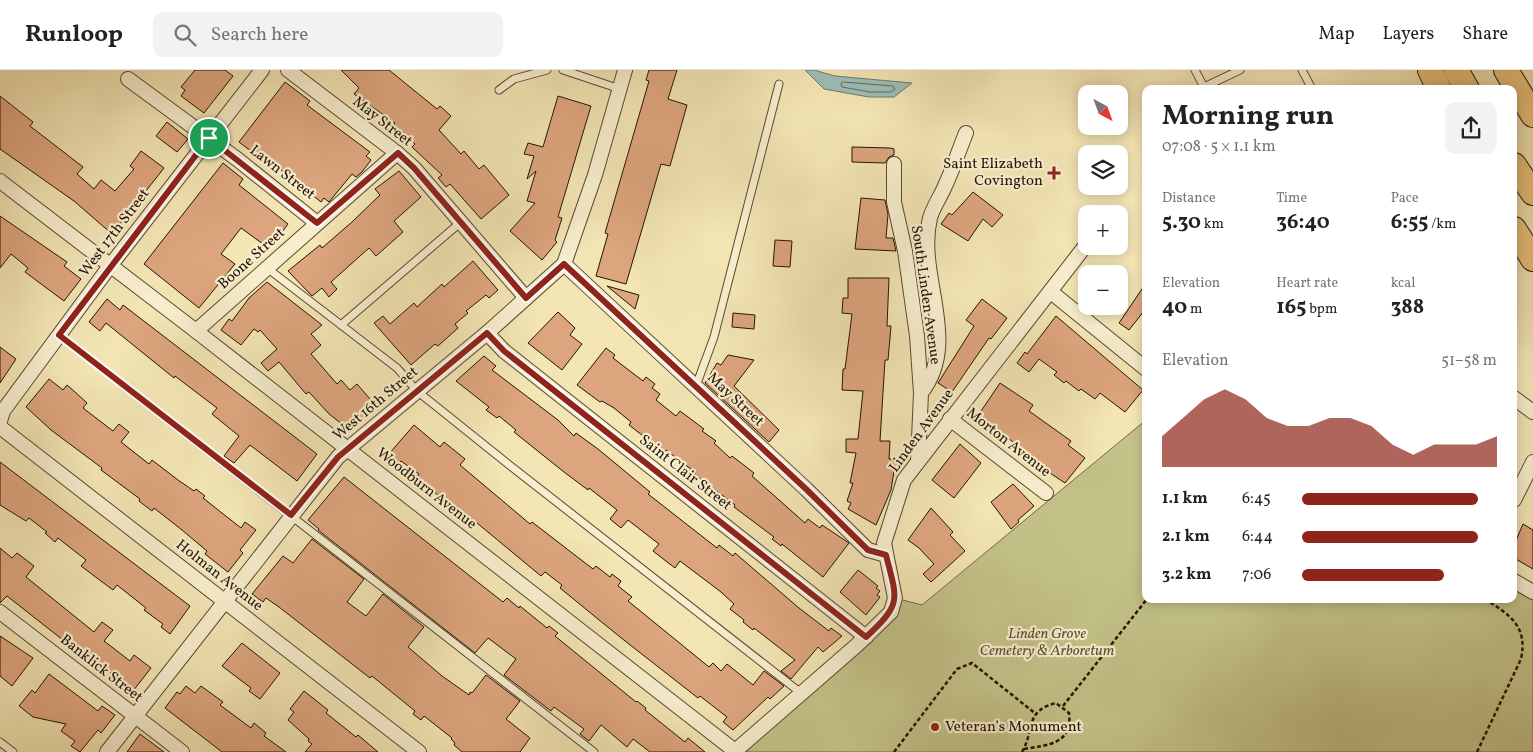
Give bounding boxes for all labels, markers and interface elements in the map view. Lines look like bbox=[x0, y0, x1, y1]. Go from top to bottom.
search box bbox=[153, 12, 503, 57]
text: Runloop bbox=[25, 18, 123, 52]
icon: search bbox=[171, 21, 199, 49]
text: Search here bbox=[211, 22, 308, 48]
text: Map bbox=[1318, 22, 1354, 47]
text: Layers bbox=[1382, 22, 1434, 47]
text: Share bbox=[1462, 22, 1508, 47]
north arrow bbox=[1078, 85, 1128, 135]
map controls bbox=[1078, 85, 1128, 315]
street label: May Street bbox=[348, 92, 416, 152]
text: Morning run bbox=[1162, 97, 1334, 136]
button: share bbox=[1445, 102, 1497, 154]
pin bbox=[188, 117, 230, 159]
icon: arrive bbox=[195, 124, 223, 152]
text: 07:08 · 5 × 1.1 km bbox=[1162, 136, 1276, 158]
street label: Lawn Street bbox=[245, 141, 319, 205]
button: layers bbox=[1078, 145, 1128, 195]
place label: Saint Elizabeth Covington bbox=[943, 154, 1043, 192]
marker: Saint Elizabeth Covington bbox=[1047, 166, 1061, 180]
street label: West 17th Street bbox=[75, 185, 155, 281]
text: Distance bbox=[1162, 189, 1216, 208]
text: Time bbox=[1276, 189, 1307, 208]
text: Pace bbox=[1391, 189, 1419, 208]
button: + bbox=[1078, 205, 1128, 255]
text: 5.30 bbox=[1162, 208, 1201, 237]
text: 36:40 bbox=[1276, 208, 1330, 237]
text: 6:55 bbox=[1391, 208, 1428, 237]
text: km bbox=[1201, 215, 1224, 234]
text: /km bbox=[1428, 215, 1456, 234]
street label: Boone Street bbox=[214, 223, 290, 295]
street label: South Linden Avenue bbox=[905, 224, 945, 366]
button: − bbox=[1078, 265, 1128, 315]
text: Elevation bbox=[1162, 274, 1220, 293]
text: Heart rate bbox=[1276, 274, 1338, 293]
text: kcal bbox=[1391, 274, 1416, 293]
text: 40 bbox=[1162, 293, 1187, 322]
text: 165 bbox=[1276, 293, 1306, 322]
text: 388 bbox=[1391, 293, 1424, 322]
text: m bbox=[1187, 300, 1202, 319]
text: bpm bbox=[1306, 300, 1337, 319]
text: Elevation bbox=[1162, 350, 1229, 372]
text: 51–58 m bbox=[1441, 350, 1497, 372]
street label: West 16th Street bbox=[329, 362, 423, 446]
street label: May Street bbox=[702, 368, 768, 432]
street label: Linden Avenue bbox=[885, 385, 959, 477]
street label: Morton Avenue bbox=[961, 403, 1055, 483]
street label: Saint Clair Street bbox=[634, 430, 736, 516]
street label: Woodburn Avenue bbox=[371, 443, 481, 535]
text: 1.1 km bbox=[1162, 488, 1208, 510]
text: 6:45 bbox=[1242, 488, 1271, 510]
text: 2.1 km bbox=[1162, 526, 1210, 548]
text: 6:44 bbox=[1242, 526, 1273, 548]
street label: Holman Avenue bbox=[171, 535, 267, 617]
text: 3.2 km bbox=[1162, 564, 1211, 586]
text: 7:06 bbox=[1242, 564, 1271, 586]
park label: Linden Grove Cemetery & Arboretum bbox=[980, 624, 1115, 662]
street label: Banklick Street bbox=[55, 630, 147, 708]
place label: Veteran’s Monument bbox=[945, 717, 1082, 738]
marker: Veteran’s Monument bbox=[929, 721, 941, 733]

